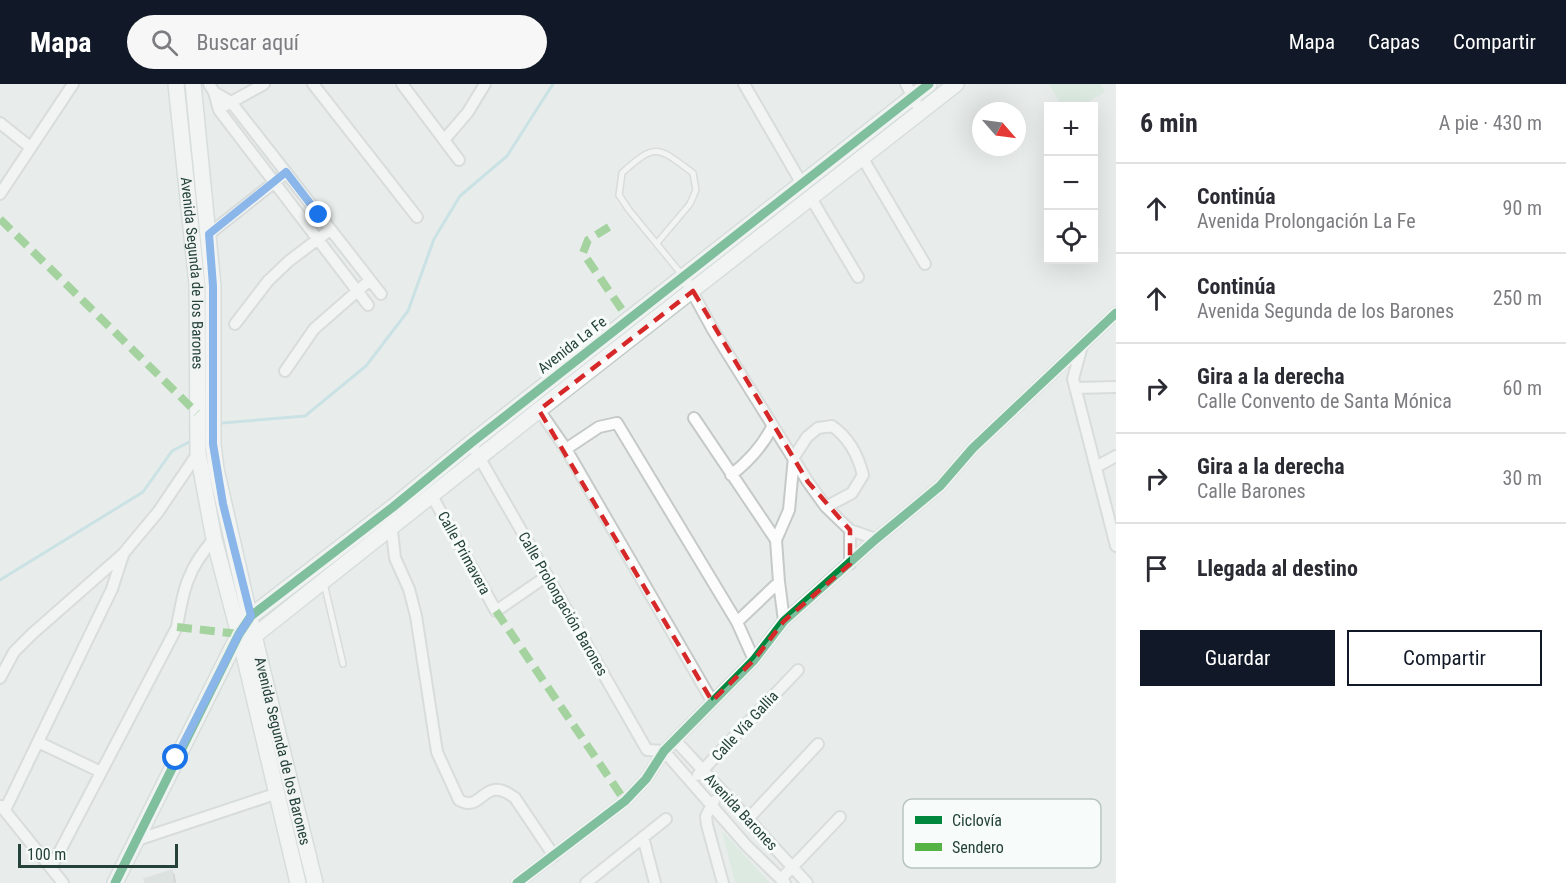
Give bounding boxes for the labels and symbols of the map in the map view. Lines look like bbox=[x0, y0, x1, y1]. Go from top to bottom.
north arrow bbox=[972, 102, 1026, 156]
street label: Avenida Segunda de los Barones bbox=[177, 176, 207, 370]
route end bbox=[305, 201, 331, 227]
street label: Avenida La Fe bbox=[534, 313, 610, 377]
street label: Calle Primavera bbox=[434, 508, 494, 598]
street label: Calle Prolongación Barones bbox=[514, 529, 612, 679]
street label: Avenida Segunda de los Barones bbox=[251, 655, 314, 847]
street label: Calle Vía Gallia bbox=[708, 687, 782, 765]
route start bbox=[162, 744, 188, 770]
street label: Avenida Barones bbox=[701, 770, 781, 854]
legend bbox=[903, 799, 1101, 868]
text: Ciclovía bbox=[952, 811, 1002, 830]
text: Sendero bbox=[952, 838, 1004, 857]
scale bar bbox=[18, 841, 178, 868]

